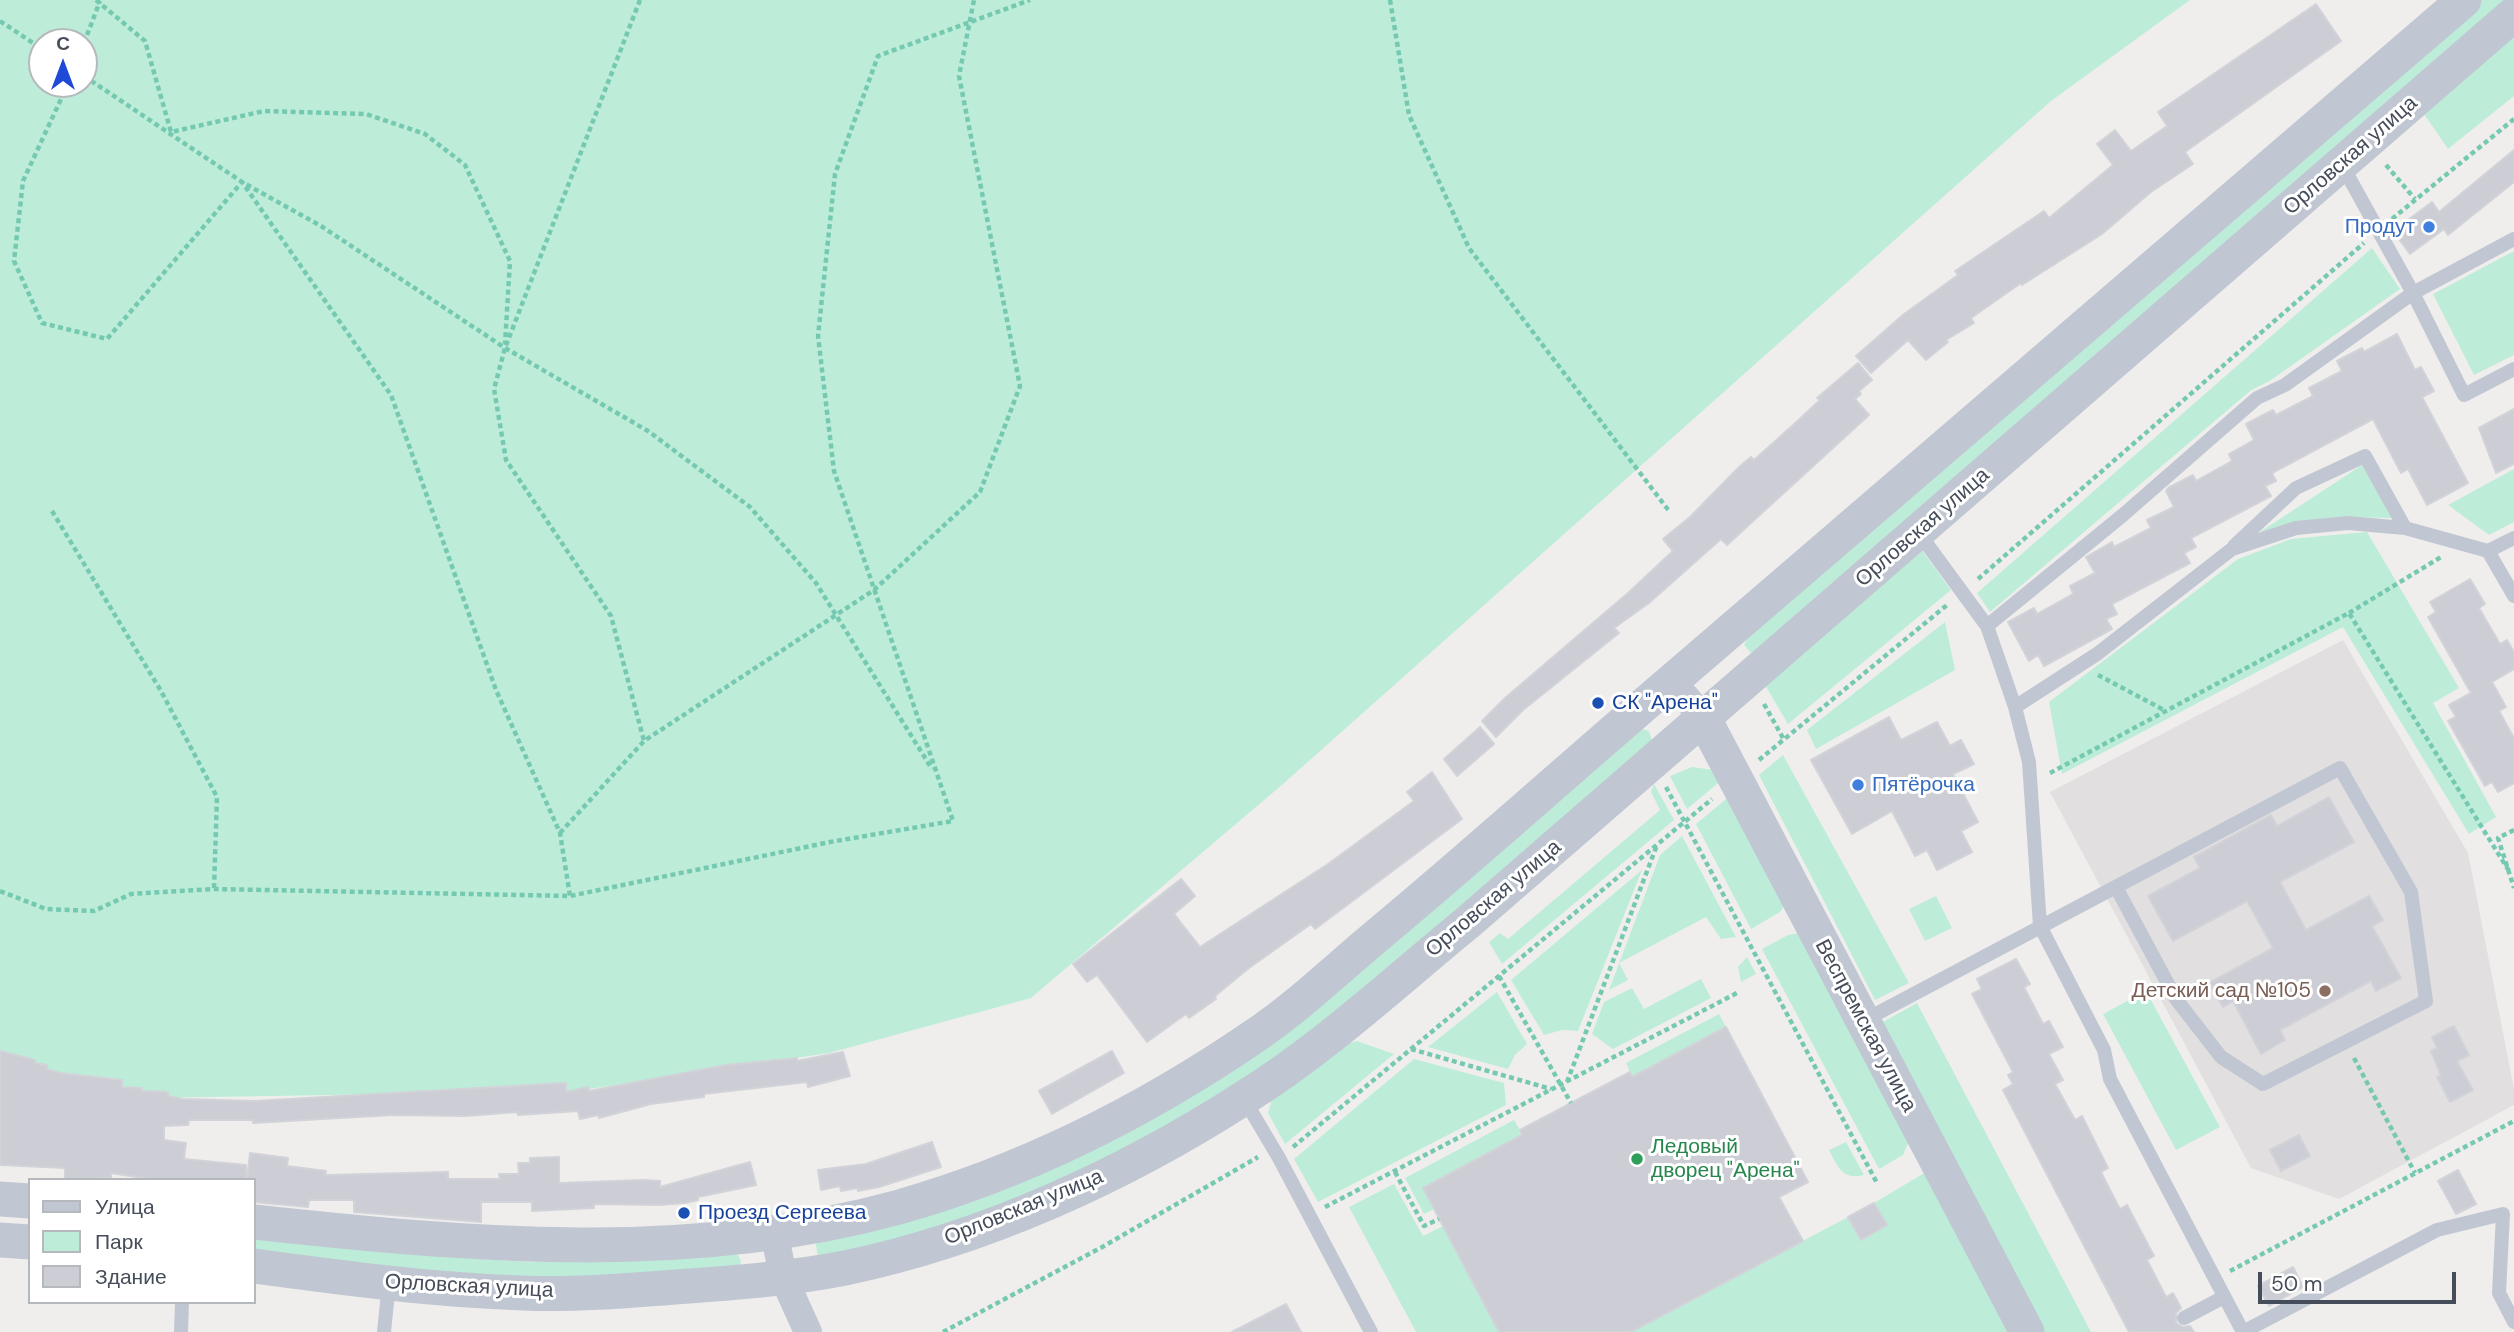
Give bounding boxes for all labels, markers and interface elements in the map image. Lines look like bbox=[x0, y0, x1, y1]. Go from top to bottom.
north arrow bbox=[28, 28, 98, 98]
text: С bbox=[56, 31, 70, 56]
street label: Орловская улица bbox=[2279, 91, 2423, 221]
place label: Продут bbox=[2345, 214, 2415, 240]
marker: Продут bbox=[2421, 219, 2437, 235]
street label: Орловская улица bbox=[1851, 463, 1995, 593]
place label: СК "Арена" bbox=[1612, 690, 1718, 716]
marker: СК "Арена" bbox=[1590, 695, 1606, 711]
place label: Пятёрочка bbox=[1872, 772, 1975, 798]
marker: Пятёрочка bbox=[1850, 777, 1866, 793]
street label: Орловская улица bbox=[1421, 835, 1567, 963]
street label: Веспремская улица bbox=[1809, 935, 1921, 1117]
place label: Детский сад №105 bbox=[2131, 978, 2311, 1004]
marker: Детский сад №105 bbox=[2317, 983, 2333, 999]
place label: Ледовый дворец "Арена" bbox=[1651, 1134, 1800, 1184]
marker: Ледовый дворец "Арена" bbox=[1629, 1151, 1645, 1167]
street label: Орловская улица bbox=[941, 1165, 1107, 1251]
legend bbox=[28, 1178, 256, 1304]
text: Улица bbox=[95, 1193, 155, 1221]
place label: Проезд Сергеева bbox=[698, 1200, 866, 1226]
marker: Проезд Сергеева bbox=[676, 1205, 692, 1221]
text: Парк bbox=[95, 1228, 143, 1256]
scale bar bbox=[2262, 1258, 2460, 1302]
text: Здание bbox=[95, 1263, 167, 1291]
street label: Орловская улица bbox=[384, 1270, 554, 1304]
text: 50 m bbox=[2271, 1270, 2322, 1298]

